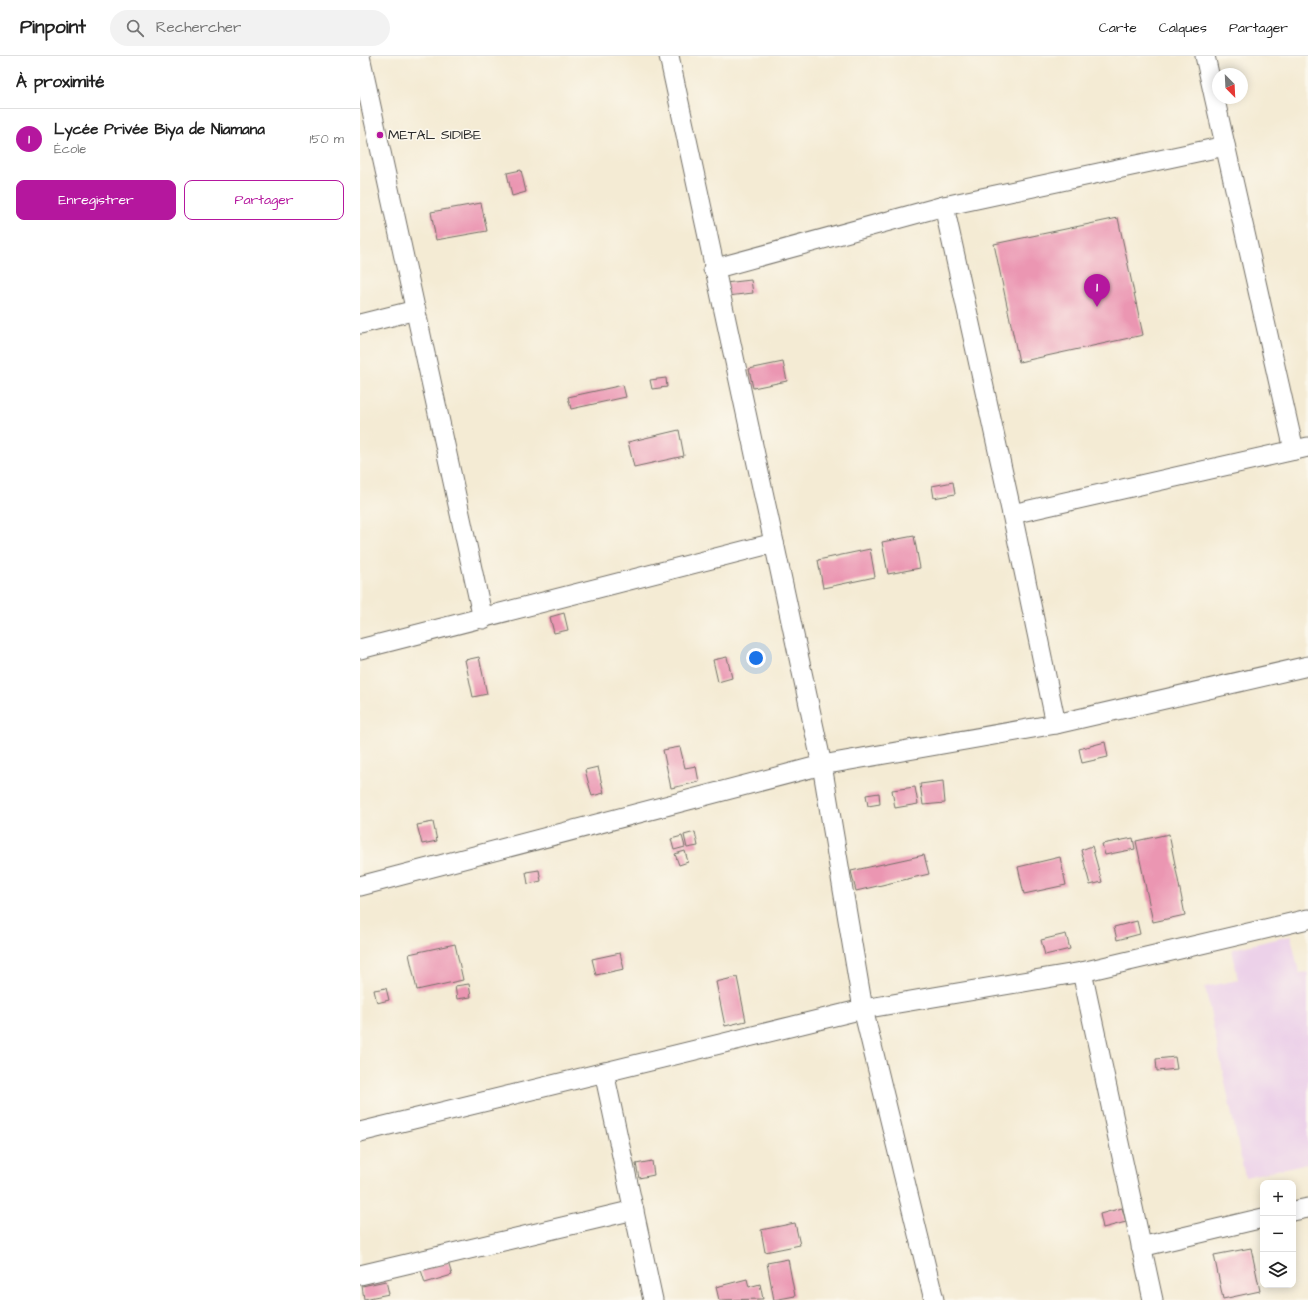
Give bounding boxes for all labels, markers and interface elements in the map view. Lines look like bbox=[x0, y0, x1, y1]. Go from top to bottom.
search box bbox=[110, 10, 390, 46]
text: Pinpoint bbox=[20, 14, 86, 41]
icon: search bbox=[124, 17, 146, 39]
text: Rechercher bbox=[156, 17, 241, 38]
text: Carte bbox=[1099, 18, 1137, 38]
text: Calques bbox=[1159, 18, 1207, 38]
text: Partager bbox=[1229, 18, 1288, 38]
north arrow bbox=[1212, 68, 1248, 104]
text: À proximité bbox=[16, 70, 105, 94]
text: Lycée Privée Biya de Niamana bbox=[54, 119, 265, 140]
place label: METAL SIDIBE bbox=[388, 125, 482, 145]
text: 1 bbox=[28, 130, 30, 148]
text: 150 m bbox=[310, 130, 344, 148]
marker: METAL SIDIBE bbox=[375, 130, 385, 140]
text: École bbox=[54, 140, 86, 158]
button: Enregistrer bbox=[16, 180, 176, 220]
button: Partager bbox=[184, 180, 344, 220]
pin: 1 bbox=[1084, 274, 1110, 307]
your location bbox=[746, 648, 766, 668]
map controls bbox=[1260, 1180, 1296, 1288]
button: + bbox=[1260, 1180, 1296, 1216]
button: − bbox=[1260, 1216, 1296, 1252]
button: layers bbox=[1260, 1252, 1296, 1288]

